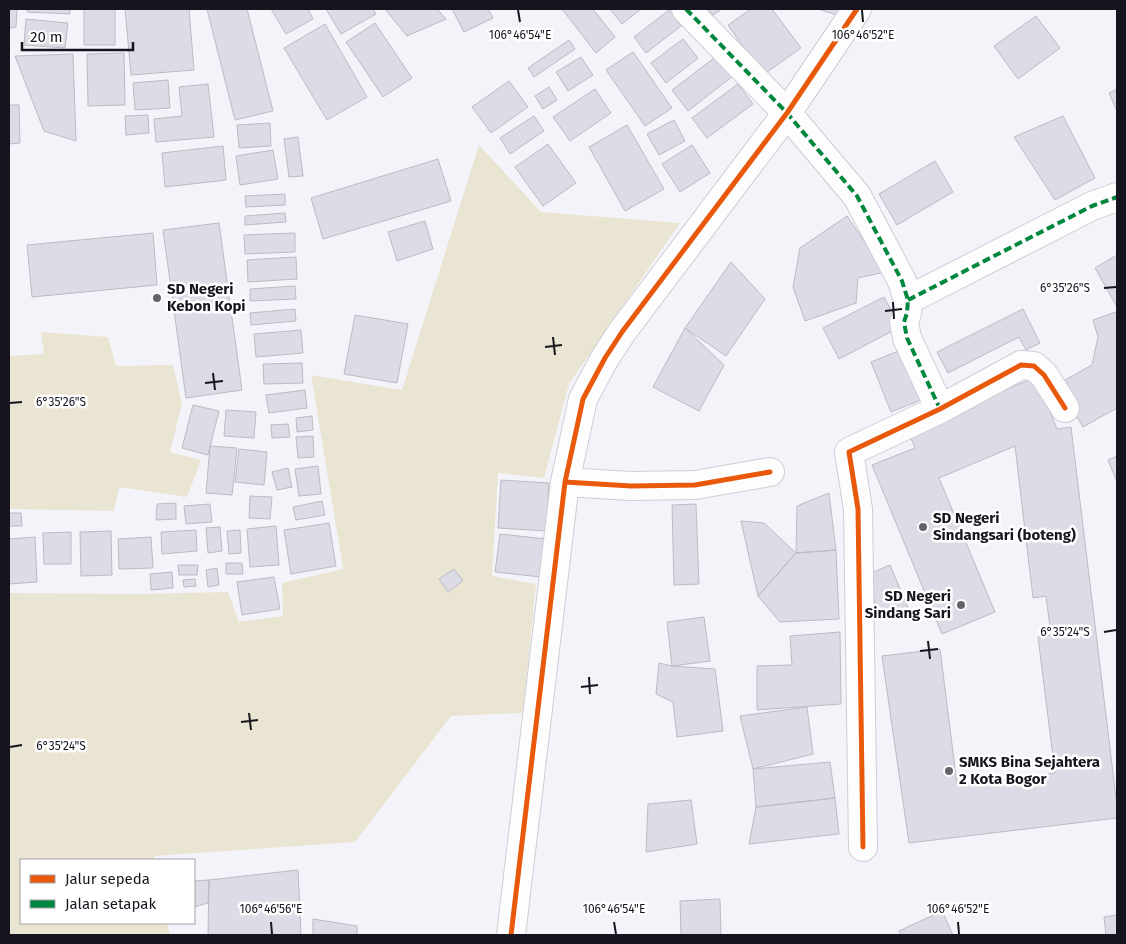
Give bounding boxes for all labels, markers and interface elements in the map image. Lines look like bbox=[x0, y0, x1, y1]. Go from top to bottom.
scale bar bbox=[22, 20, 134, 52]
text: 20 m bbox=[30, 28, 63, 46]
text: 106°46'54"E bbox=[489, 28, 551, 42]
text: 106°46'52"E bbox=[832, 28, 894, 42]
place label: SD Negeri Kebon Kopi bbox=[167, 280, 246, 315]
text: 6°35'26"S bbox=[1040, 281, 1091, 295]
marker: SD Negeri Kebon Kopi bbox=[151, 292, 163, 304]
text: 6°35'26"S bbox=[36, 395, 87, 409]
place label: SD Negeri Sindangsari (boteng) bbox=[933, 509, 1076, 544]
marker: SD Negeri Sindangsari (boteng) bbox=[917, 521, 929, 533]
place label: SD Negeri Sindang Sari bbox=[865, 587, 951, 622]
marker: SD Negeri Sindang Sari bbox=[955, 599, 967, 611]
text: 6°35'24"S bbox=[1040, 625, 1090, 639]
text: 6°35'24"S bbox=[36, 739, 86, 753]
place label: SMKS Bina Sejahtera 2 Kota Bogor bbox=[959, 753, 1100, 788]
marker: SMKS Bina Sejahtera 2 Kota Bogor bbox=[943, 765, 955, 777]
legend bbox=[20, 859, 195, 924]
text: Jalur sepeda bbox=[65, 870, 150, 888]
text: Jalan setapak bbox=[65, 895, 156, 913]
text: 106°46'56"E bbox=[240, 902, 303, 916]
text: 106°46'54"E bbox=[583, 902, 645, 916]
text: 106°46'52"E bbox=[927, 902, 989, 916]

